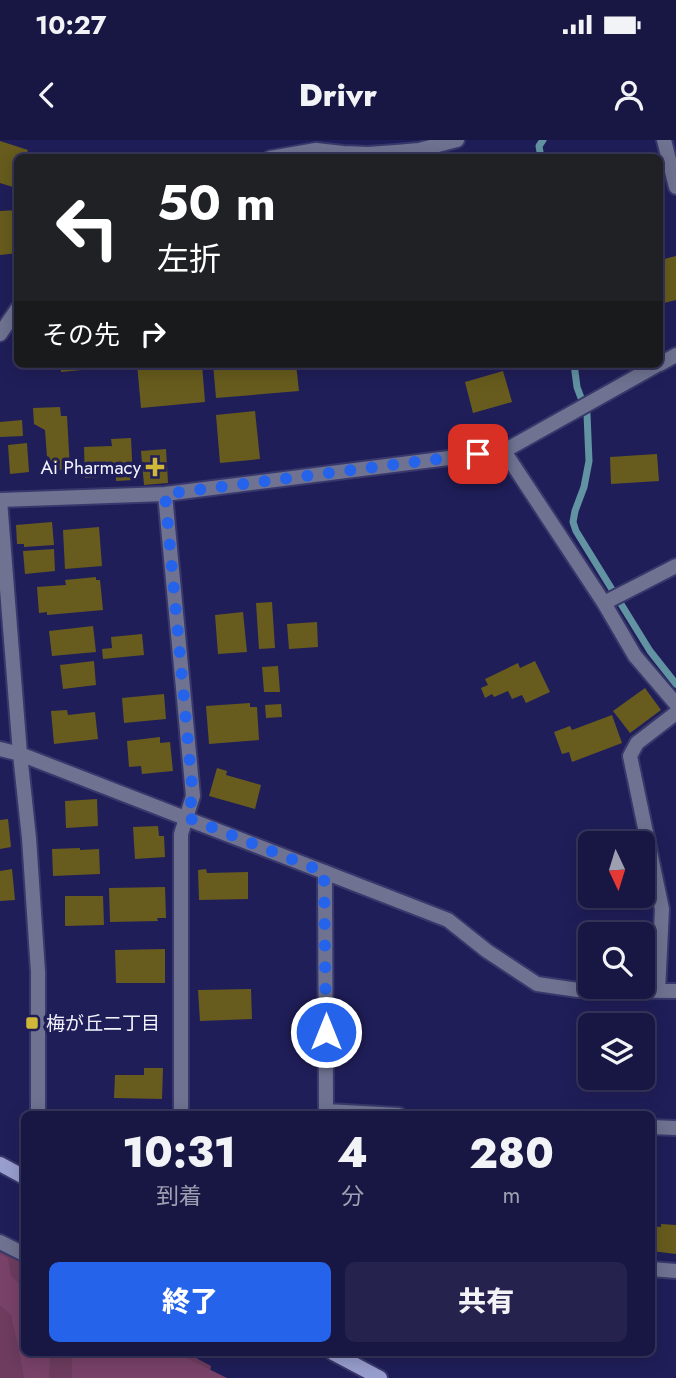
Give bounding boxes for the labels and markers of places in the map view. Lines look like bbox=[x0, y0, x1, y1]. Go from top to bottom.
pin bbox=[448, 424, 508, 484]
place label: Ai Pharmacy bbox=[40, 454, 142, 481]
marker: Ai Pharmacy bbox=[147, 459, 163, 475]
place label: 梅が丘二丁目 bbox=[46, 1010, 160, 1037]
marker: 梅が丘二丁目 bbox=[24, 1015, 40, 1031]

